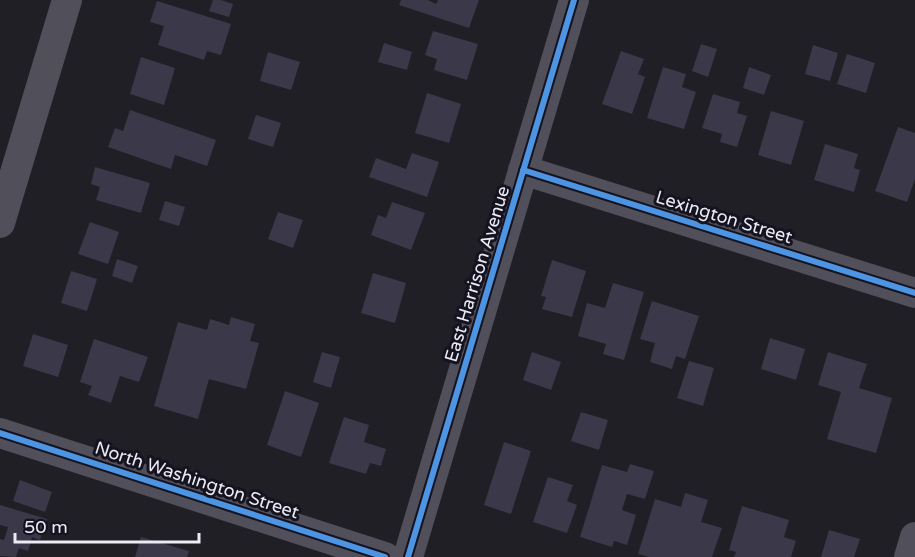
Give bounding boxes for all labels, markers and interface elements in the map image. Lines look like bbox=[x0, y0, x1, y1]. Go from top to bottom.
street label: East Harrison Avenue bbox=[440, 183, 514, 365]
street label: Lexington Street bbox=[653, 186, 795, 248]
street label: North Washington Street bbox=[92, 437, 302, 523]
scale bar bbox=[15, 506, 200, 544]
text: 50 m bbox=[24, 516, 68, 538]

